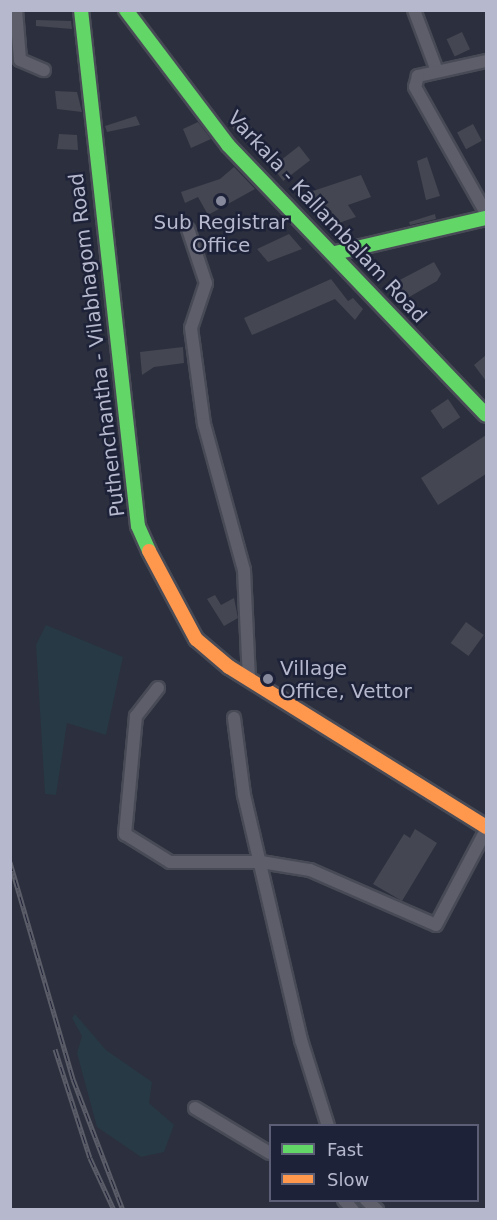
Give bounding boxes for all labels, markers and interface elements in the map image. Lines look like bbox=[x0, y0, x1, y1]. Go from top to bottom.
street label: Varkala - Kallambalam Road bbox=[223, 106, 431, 328]
street label: Puthenchantha - Vilabhagom Road bbox=[64, 172, 130, 518]
marker: Sub Registrar Office bbox=[214, 194, 228, 208]
place label: Sub Registrar Office bbox=[154, 210, 288, 257]
place label: Village Office, Vettor bbox=[280, 656, 412, 703]
marker: Village Office, Vettor bbox=[261, 672, 275, 686]
legend bbox=[269, 1124, 479, 1202]
text: Fast bbox=[327, 1139, 363, 1160]
text: Slow bbox=[327, 1169, 369, 1190]

